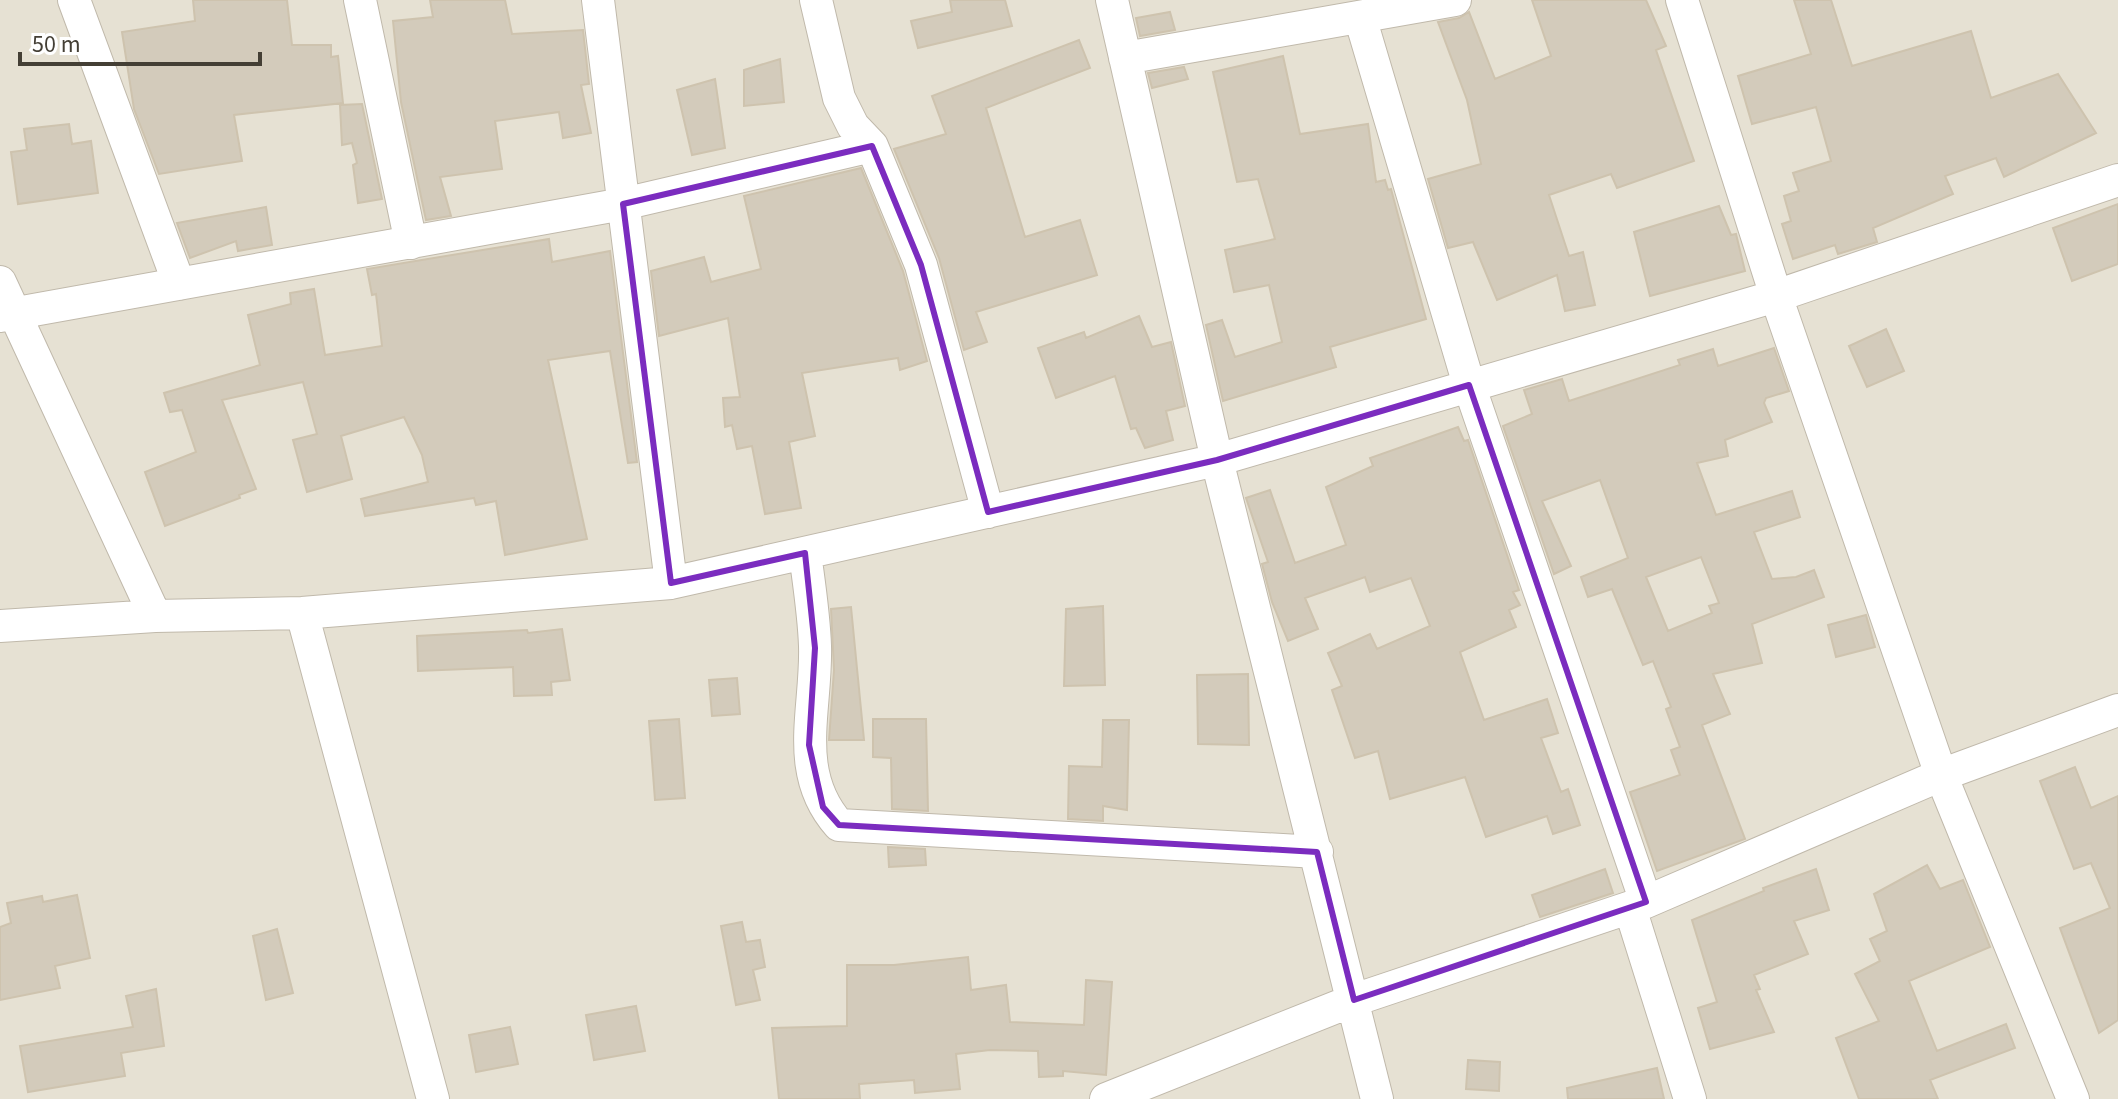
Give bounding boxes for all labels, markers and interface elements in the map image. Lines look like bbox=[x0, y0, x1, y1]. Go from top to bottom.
scale bar bbox=[20, 16, 260, 66]
text: 50 m bbox=[32, 27, 81, 62]

